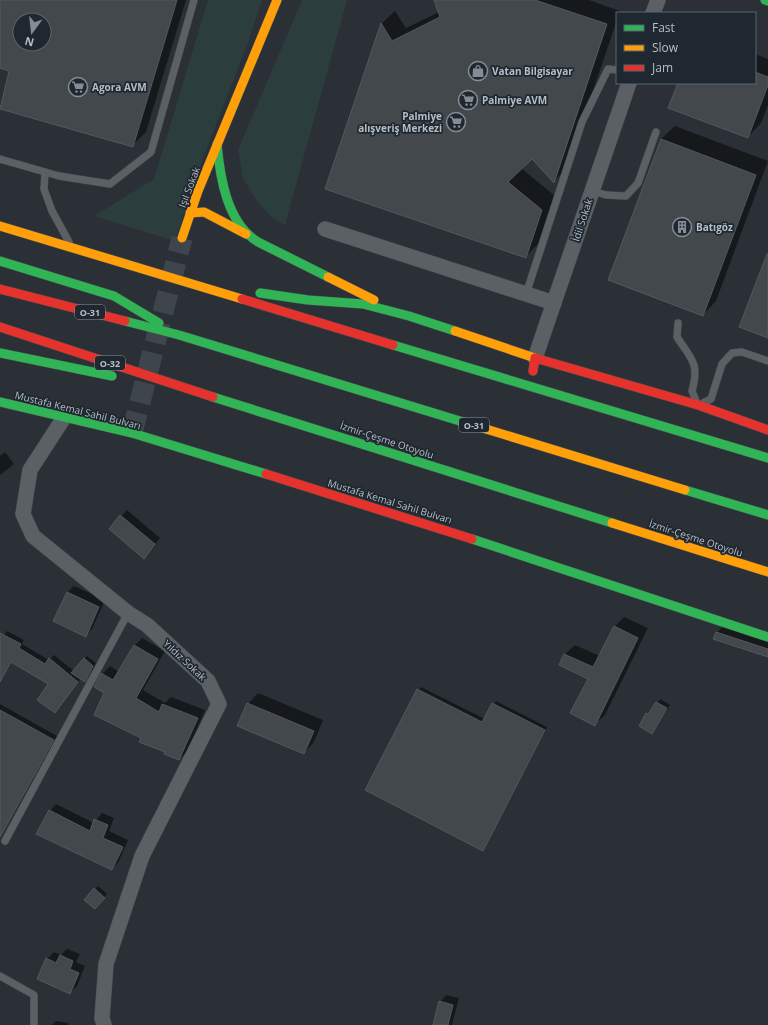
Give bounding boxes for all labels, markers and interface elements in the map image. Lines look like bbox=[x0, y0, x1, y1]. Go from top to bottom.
north arrow bbox=[12, 12, 52, 52]
legend bbox=[616, 12, 756, 84]
text: Fast bbox=[652, 19, 675, 36]
text: N bbox=[23, 34, 36, 51]
text: Slow bbox=[652, 39, 679, 56]
text: Jam bbox=[651, 59, 673, 76]
shop icon: Vatan Bilgisayar bbox=[467, 60, 489, 82]
place label: Vatan Bilgisayar bbox=[492, 64, 573, 78]
supermarket icon: Agora AVM bbox=[67, 76, 89, 98]
place label: Agora AVM bbox=[92, 80, 147, 94]
supermarket icon: Palmiye AVM bbox=[457, 89, 479, 111]
place label: Palmiye AVM bbox=[482, 93, 547, 107]
place label: Palmiye alışveriş Merkezi bbox=[358, 109, 442, 135]
supermarket icon: Palmiye alışveriş Merkezi bbox=[445, 111, 467, 133]
street label: Işıl Sokak bbox=[175, 164, 203, 209]
street label: İdil Sokak bbox=[569, 196, 596, 243]
building icon: Batıgöz bbox=[671, 216, 693, 238]
place label: Batıgöz bbox=[696, 220, 733, 234]
road number: O-31 bbox=[75, 305, 105, 319]
road number: O-32 bbox=[95, 356, 125, 370]
street label: Mustafa Kemal Sahil Bulvarı bbox=[14, 388, 142, 432]
street label: İzmir-Çeşme Otoyolu bbox=[338, 418, 436, 462]
road number: O-31 bbox=[459, 418, 489, 432]
street label: Mustafa Kemal Sahil Bulvarı bbox=[326, 475, 454, 527]
street label: İzmir-Çeşme Otoyolu bbox=[647, 516, 745, 560]
street label: Yıldız Sokak bbox=[160, 636, 210, 684]

